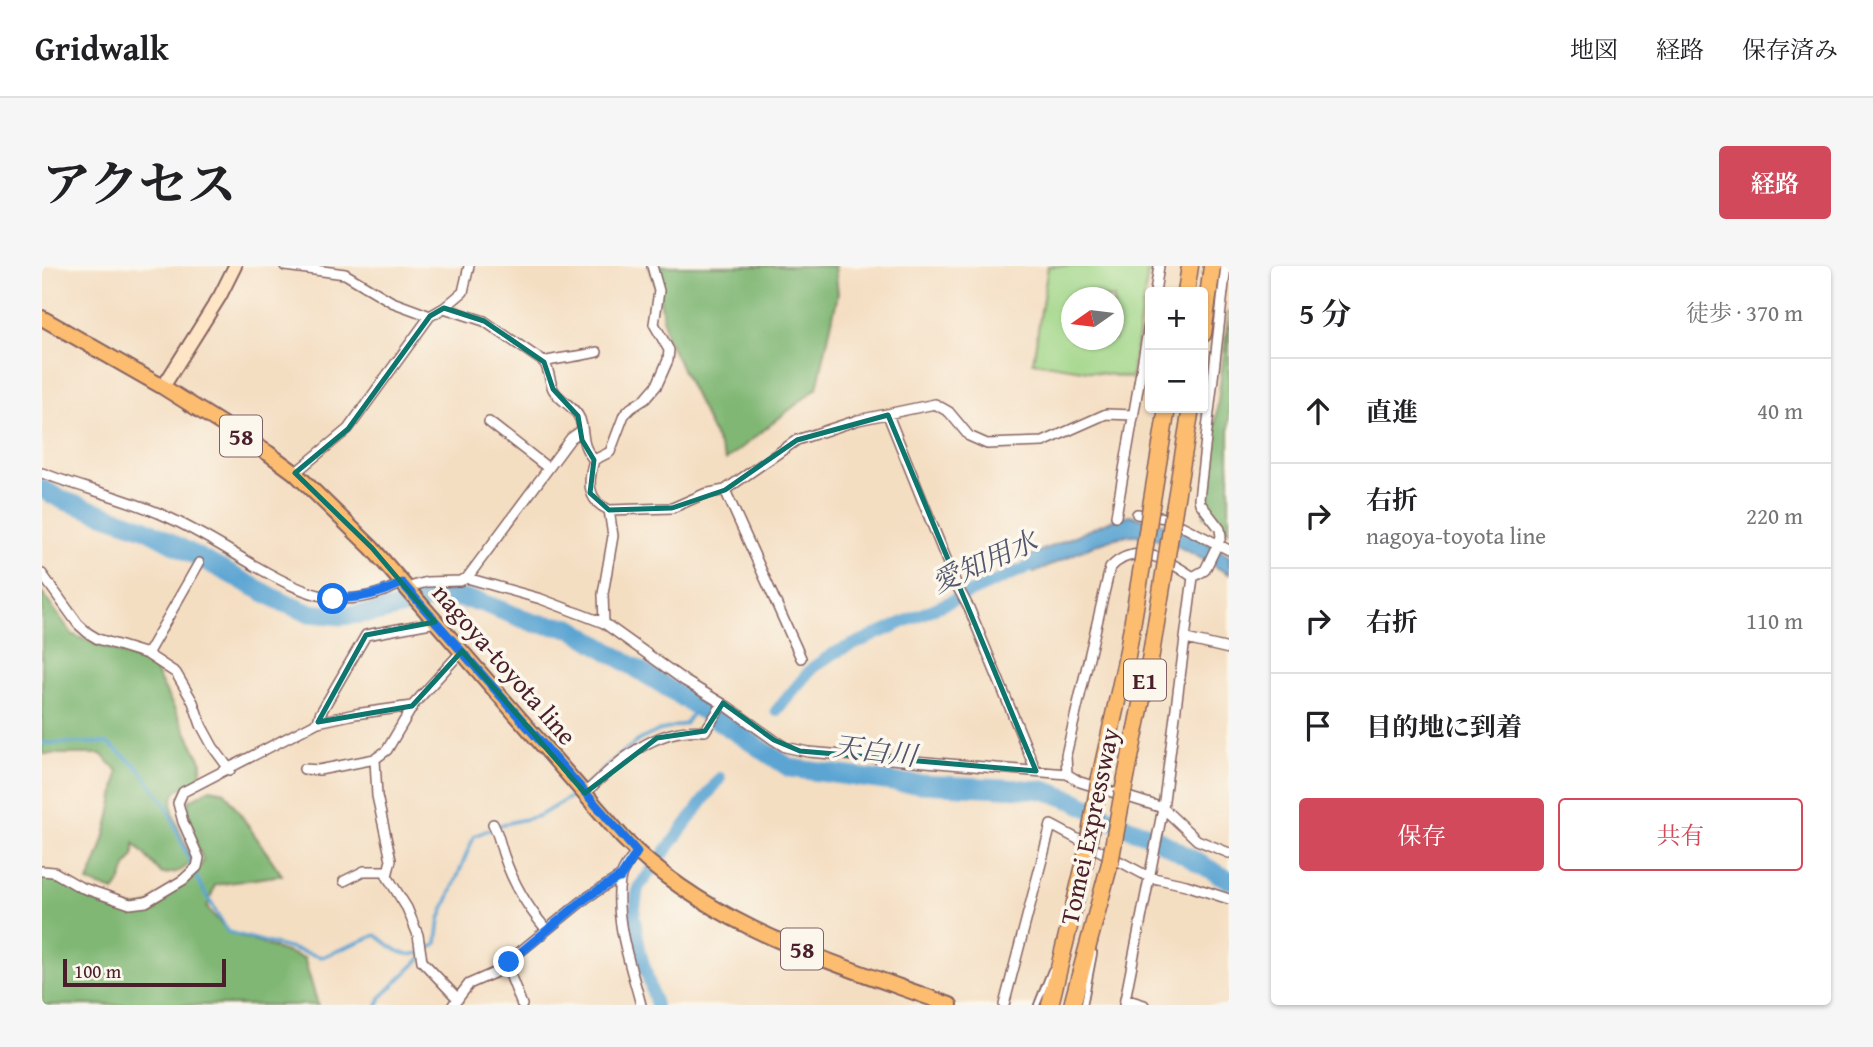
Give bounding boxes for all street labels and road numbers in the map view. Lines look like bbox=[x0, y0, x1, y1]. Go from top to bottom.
road number: 58 bbox=[220, 416, 262, 456]
street label: nagoya-toyota line bbox=[423, 574, 587, 754]
road number: E1 bbox=[1124, 660, 1166, 701]
street label: Tomei Expressway bbox=[1049, 724, 1129, 928]
road number: 58 bbox=[781, 928, 823, 970]

